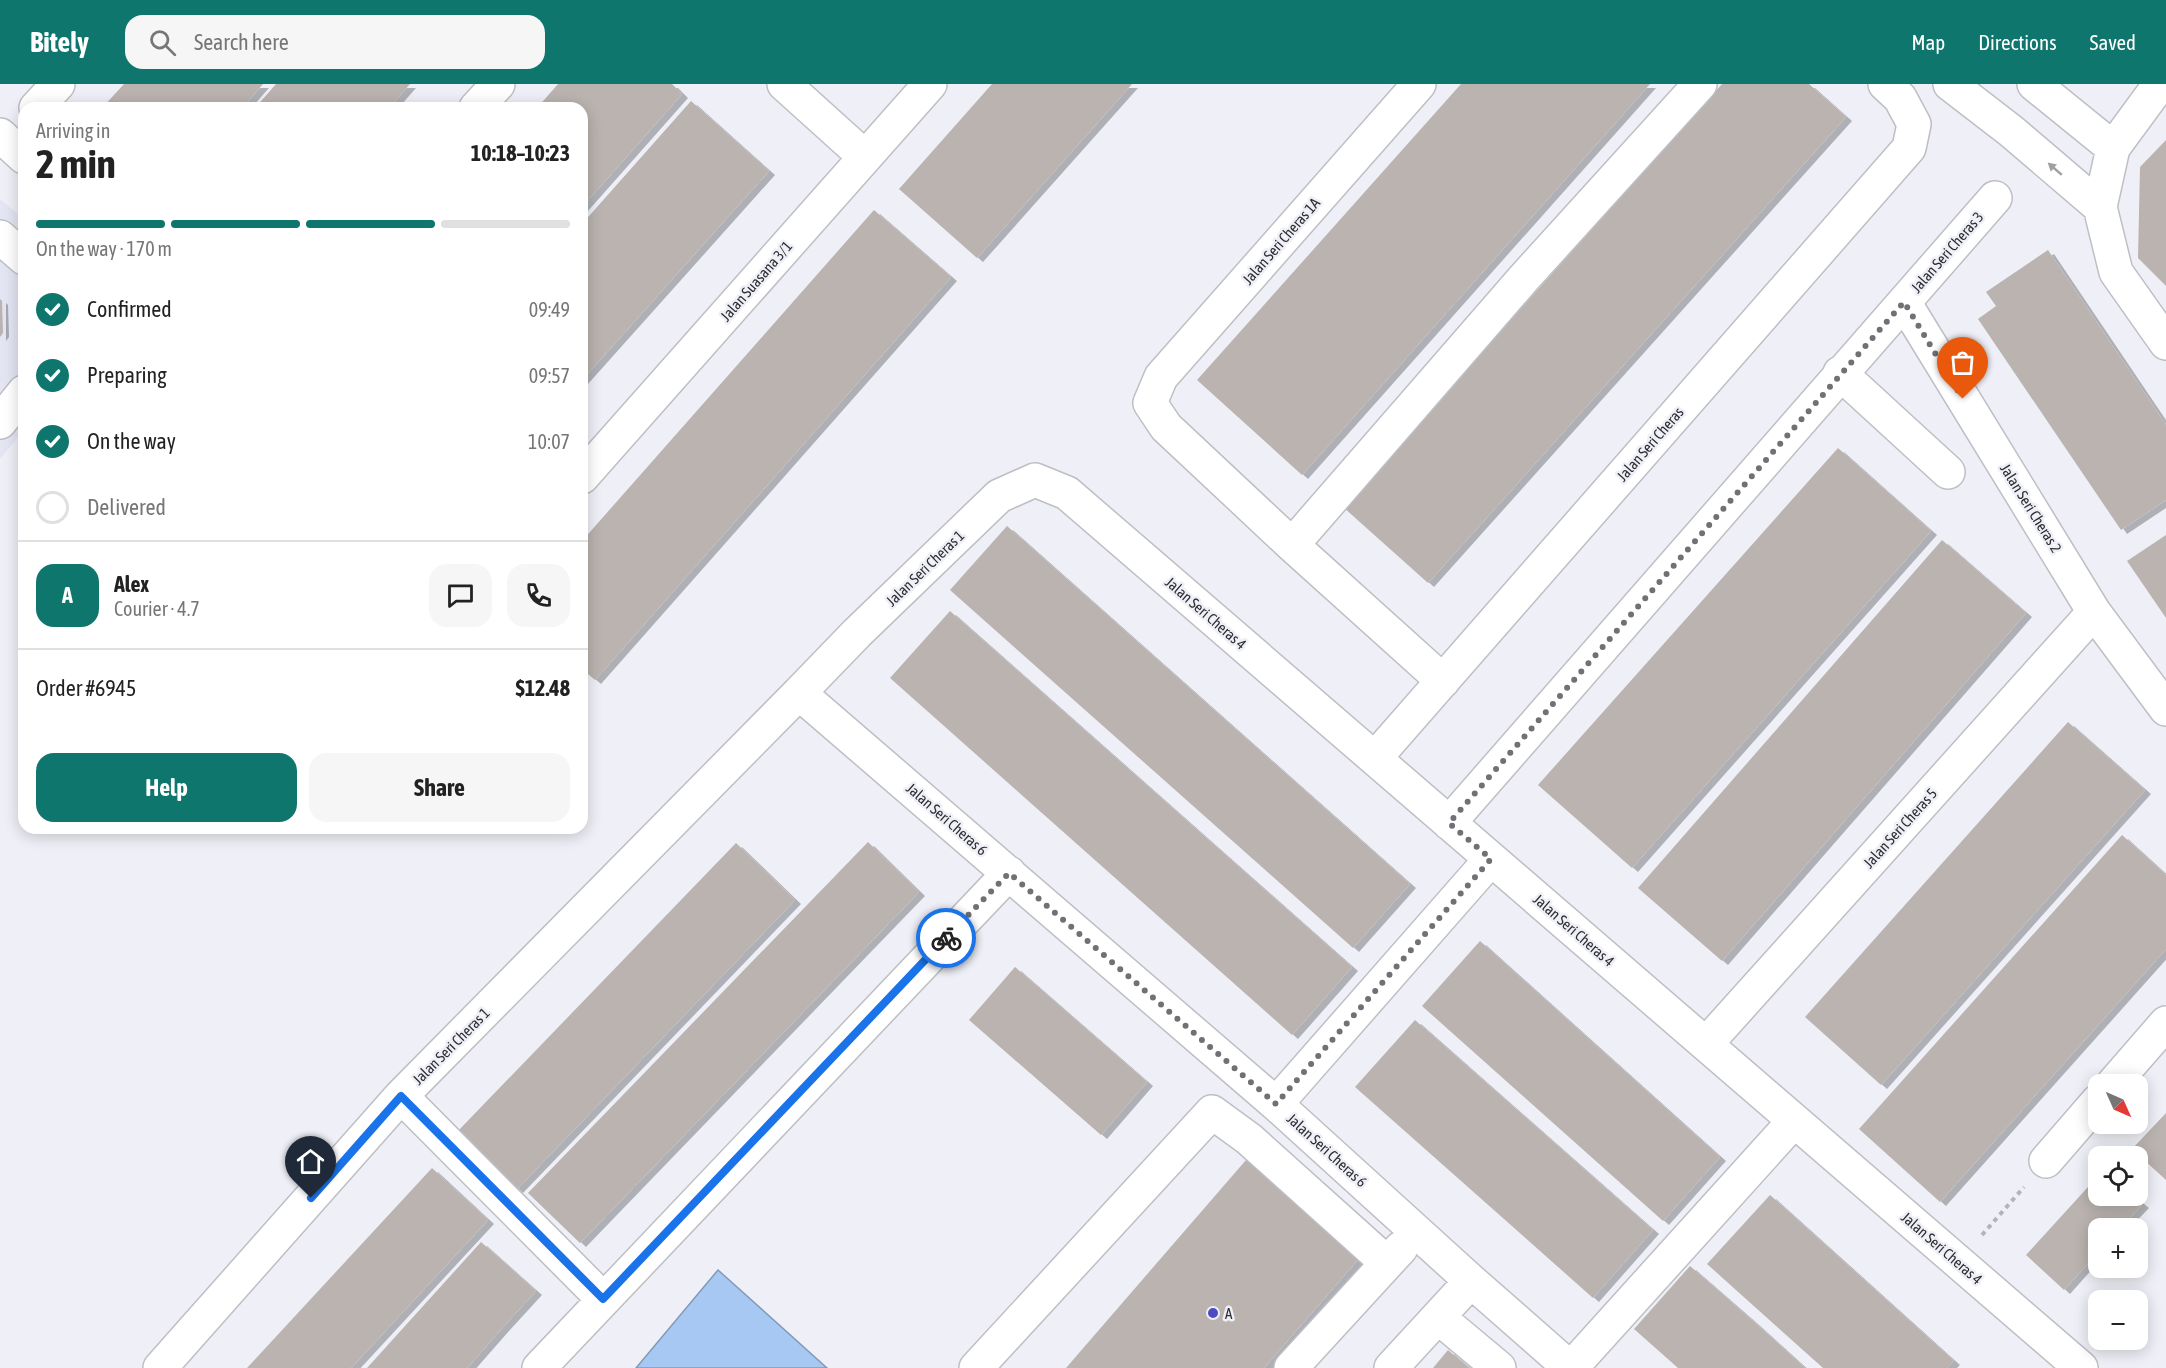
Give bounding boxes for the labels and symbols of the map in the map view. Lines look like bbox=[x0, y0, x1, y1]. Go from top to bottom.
one-way arrow bbox=[2047, 162, 2063, 175]
street label: Jalan Seri Cheras 1A bbox=[1239, 194, 1324, 288]
street label: Jalan Seri Cheras 3 bbox=[1907, 208, 1987, 296]
street label: Jalan Suasana 3/1 bbox=[717, 238, 795, 324]
pin bbox=[1937, 337, 1988, 399]
street label: Jalan Seri Cheras bbox=[1613, 404, 1687, 484]
street label: Jalan Seri Cheras 2 bbox=[1997, 460, 2065, 556]
street label: Jalan Seri Cheras 1 bbox=[883, 527, 967, 609]
street label: Jalan Seri Cheras 4 bbox=[1162, 573, 1250, 653]
street label: Jalan Seri Cheras 6 bbox=[903, 779, 991, 859]
street label: Jalan Seri Cheras 5 bbox=[1860, 785, 1940, 871]
street label: Jalan Seri Cheras 4 bbox=[1530, 890, 1618, 970]
courier bbox=[916, 908, 976, 968]
street label: Jalan Seri Cheras 1 bbox=[409, 1004, 493, 1088]
north arrow bbox=[2088, 1074, 2148, 1134]
street label: Jalan Seri Cheras 6 bbox=[1284, 1110, 1370, 1190]
pin bbox=[285, 1136, 336, 1198]
street label: Jalan Seri Cheras 4 bbox=[1898, 1208, 1986, 1288]
place label: A bbox=[1225, 1305, 1233, 1322]
marker: A bbox=[1206, 1306, 1220, 1320]

